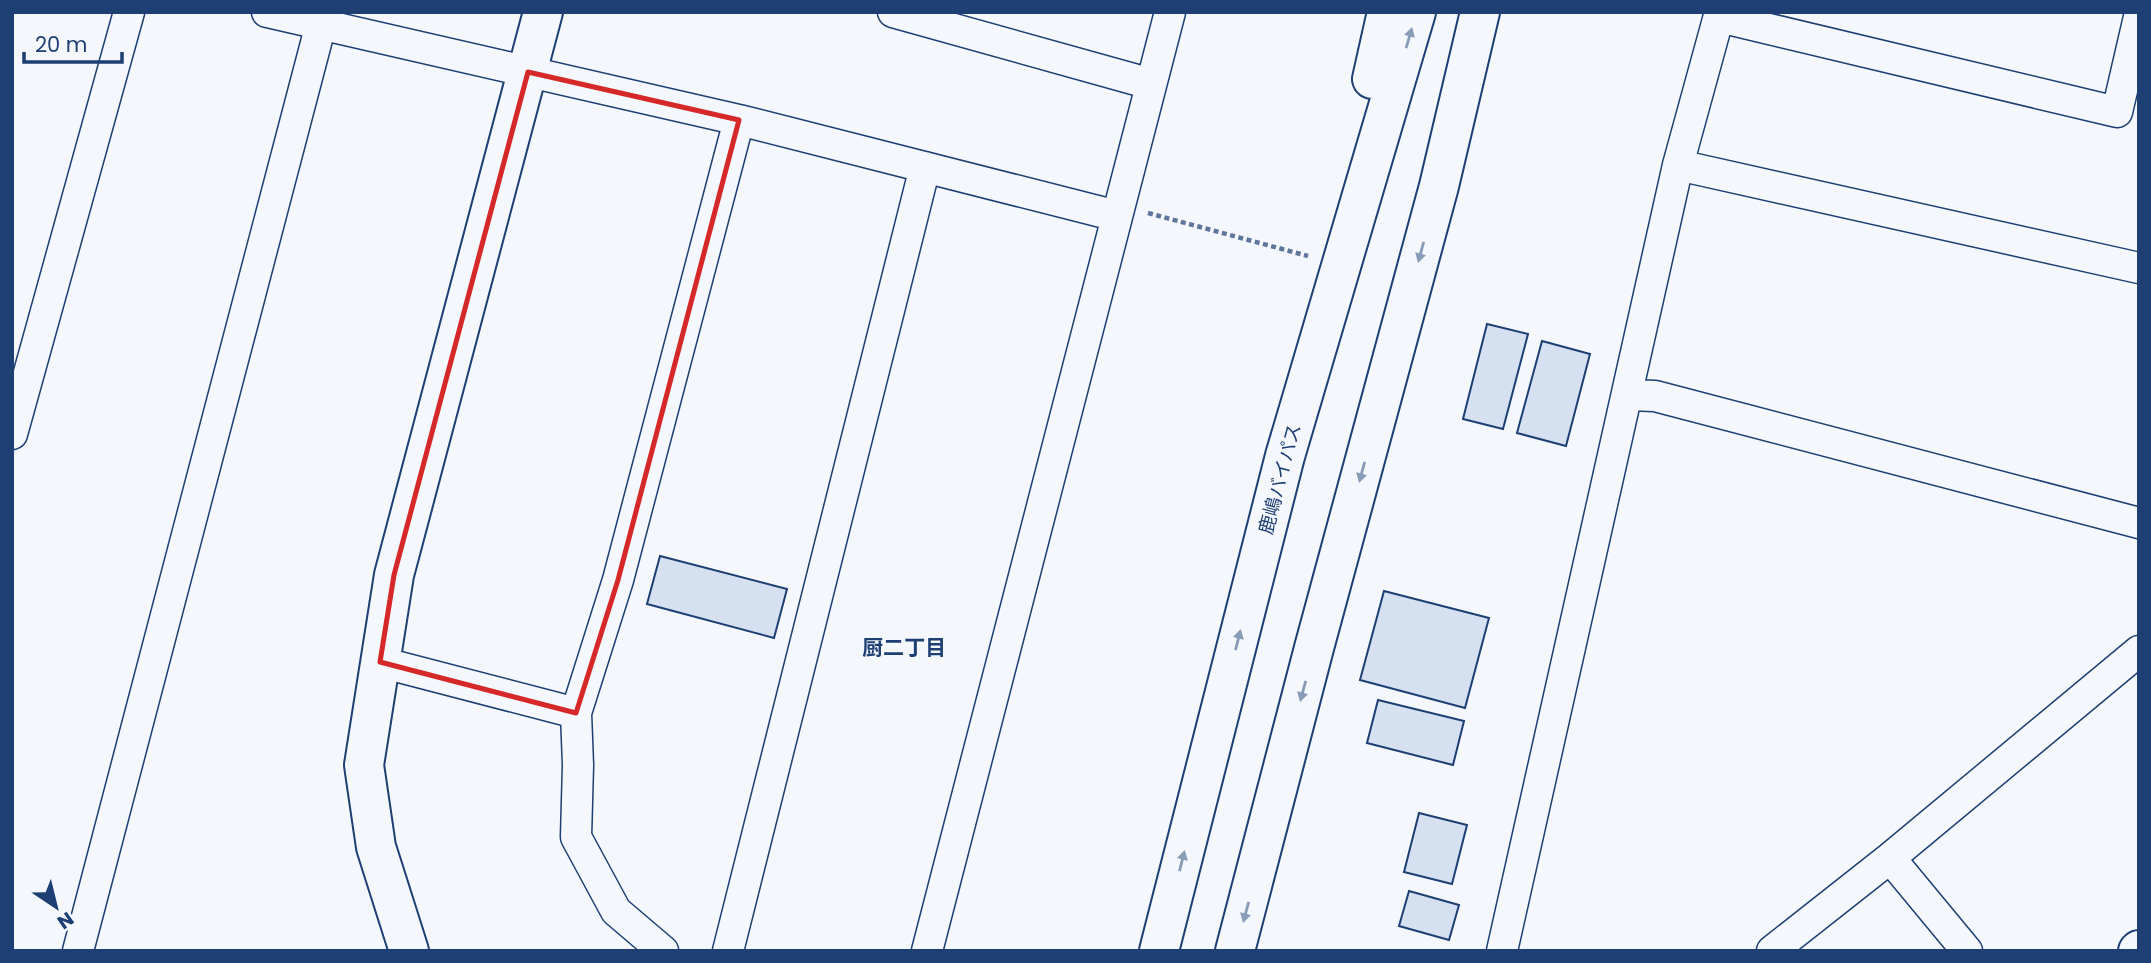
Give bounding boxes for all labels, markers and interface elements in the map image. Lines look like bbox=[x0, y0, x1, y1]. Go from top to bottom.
scale bar bbox=[24, 21, 122, 65]
one-way arrow bbox=[1404, 28, 1414, 49]
text: 20 m bbox=[35, 30, 88, 59]
one-way arrow bbox=[1416, 242, 1426, 263]
street label: 鹿嶋バイパス bbox=[1252, 421, 1308, 537]
one-way arrow bbox=[1356, 461, 1367, 483]
one-way arrow bbox=[1233, 629, 1244, 651]
district label: 厨二丁目 bbox=[862, 633, 946, 662]
one-way arrow bbox=[1297, 681, 1308, 703]
one-way arrow bbox=[1177, 850, 1188, 872]
north arrow bbox=[21, 872, 91, 942]
one-way arrow bbox=[1240, 901, 1250, 922]
text: N bbox=[52, 905, 79, 936]

